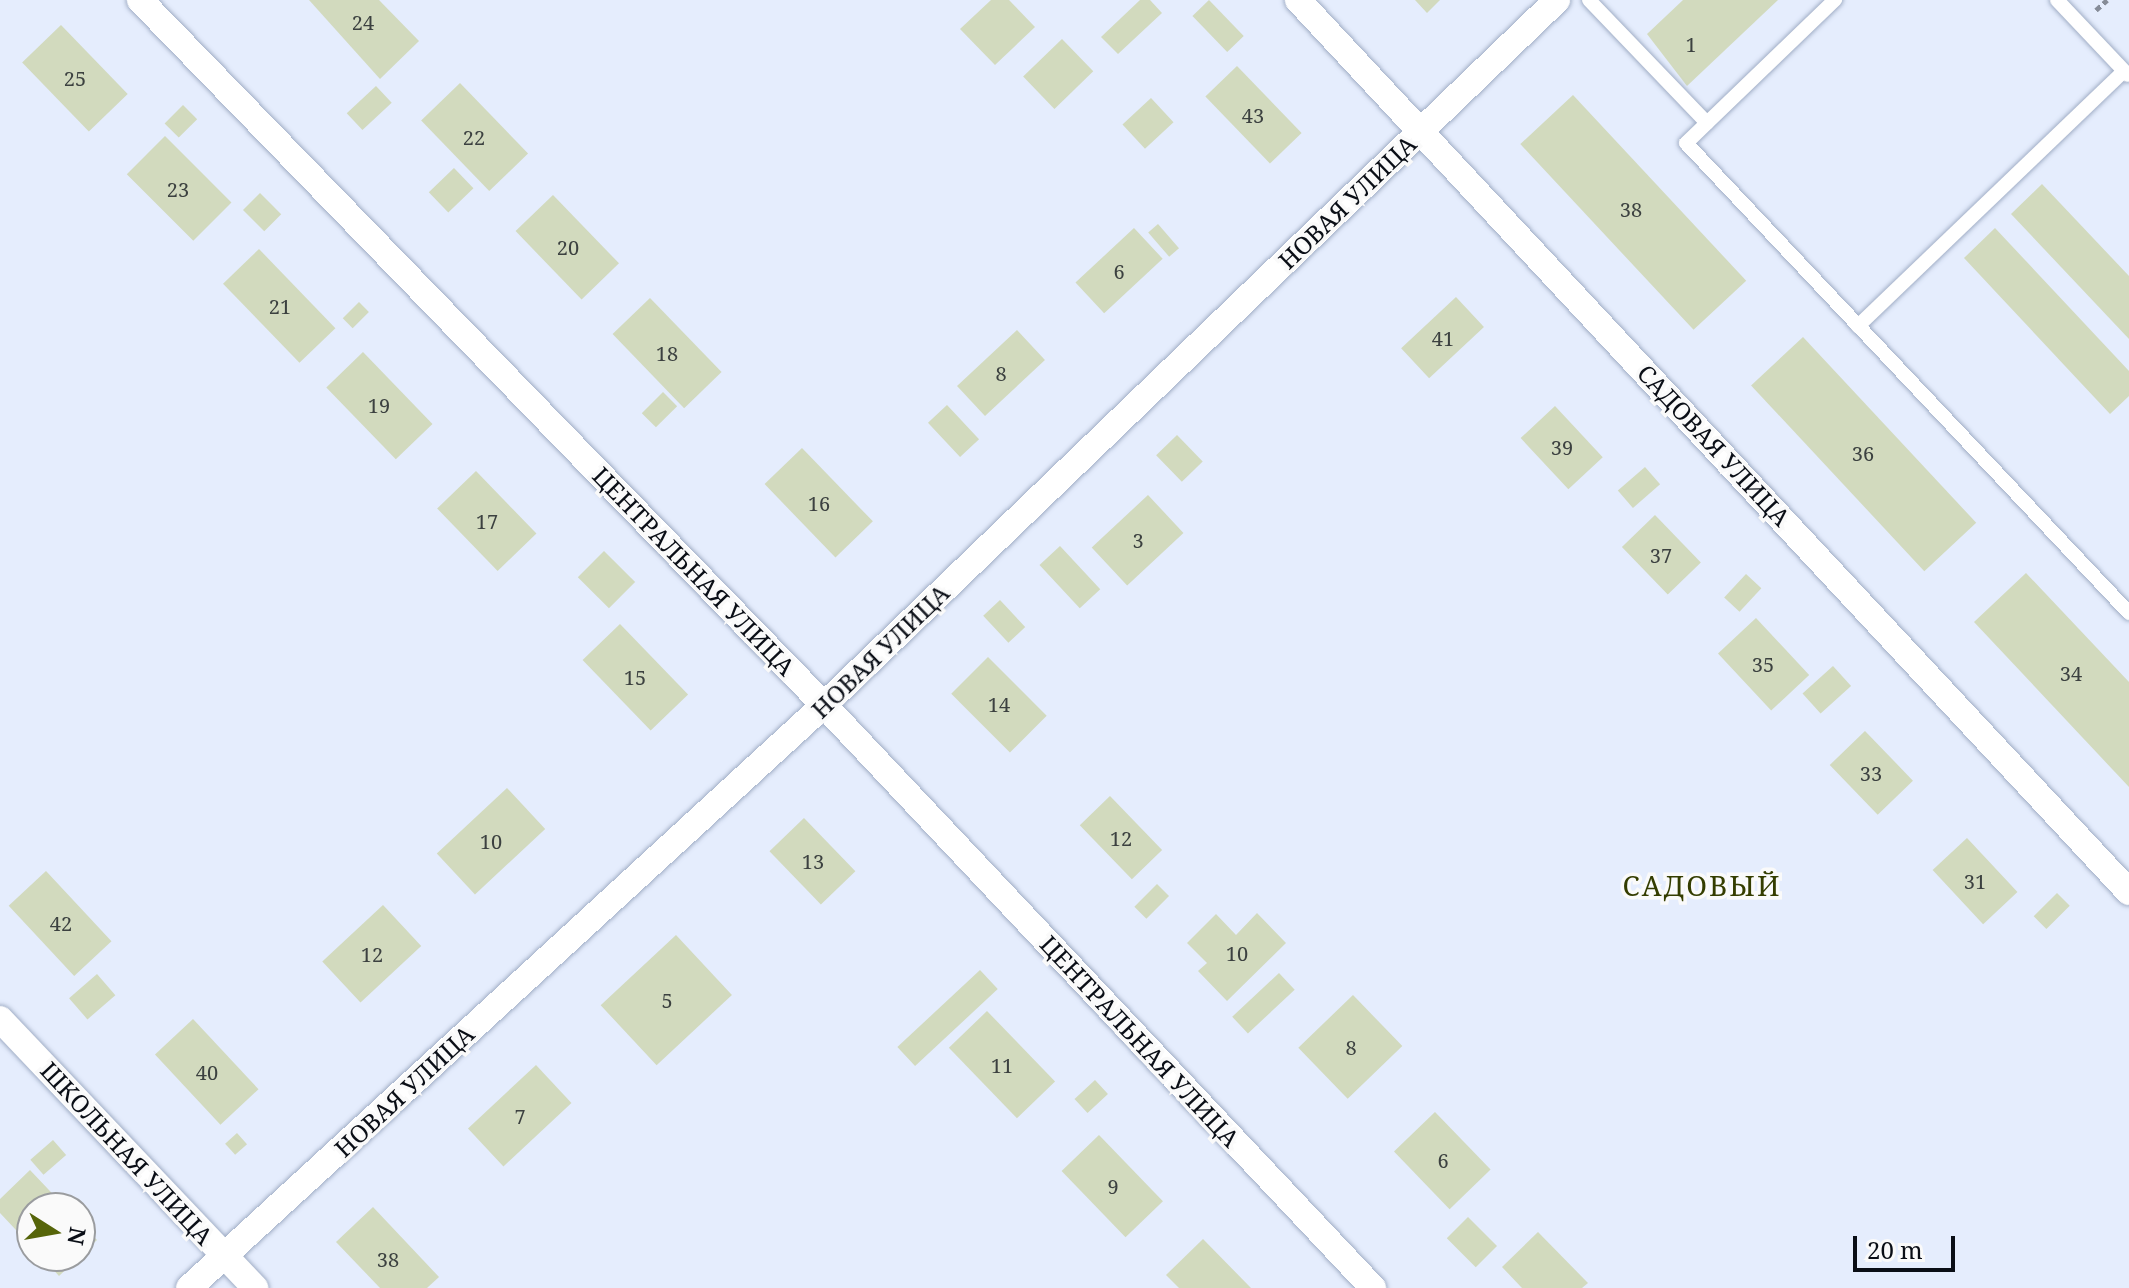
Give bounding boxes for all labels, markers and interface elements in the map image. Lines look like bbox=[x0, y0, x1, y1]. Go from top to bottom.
house number: 24 bbox=[352, 10, 374, 34]
house number: 1 bbox=[1685, 32, 1697, 56]
house number: 25 bbox=[64, 66, 86, 90]
house number: 43 bbox=[1242, 103, 1264, 127]
house number: 22 bbox=[463, 125, 485, 149]
street label: НОВАЯ УЛИЦА bbox=[1272, 129, 1422, 275]
house number: 23 bbox=[167, 177, 189, 201]
house number: 38 bbox=[1620, 197, 1642, 221]
house number: 20 bbox=[557, 235, 579, 259]
house number: 6 bbox=[1113, 259, 1125, 283]
house number: 21 bbox=[269, 294, 291, 318]
house number: 41 bbox=[1432, 326, 1454, 350]
house number: 18 bbox=[656, 341, 678, 365]
street label: САДОВАЯ УЛИЦА bbox=[1632, 358, 1796, 532]
house number: 8 bbox=[995, 361, 1007, 385]
house number: 19 bbox=[368, 393, 390, 417]
house number: 39 bbox=[1551, 435, 1573, 459]
house number: 36 bbox=[1852, 441, 1874, 465]
street label: ЦЕНТРАЛЬНАЯ УЛИЦА bbox=[587, 461, 801, 681]
house number: 16 bbox=[808, 491, 830, 515]
house number: 17 bbox=[476, 509, 498, 533]
house number: 3 bbox=[1132, 528, 1144, 552]
house number: 37 bbox=[1650, 543, 1672, 567]
street label: НОВАЯ УЛИЦА bbox=[805, 578, 955, 724]
house number: 35 bbox=[1752, 652, 1774, 676]
house number: 34 bbox=[2060, 661, 2082, 685]
house number: 15 bbox=[624, 665, 646, 689]
house number: 14 bbox=[988, 692, 1010, 716]
house number: 33 bbox=[1860, 761, 1882, 785]
house number: 12 bbox=[1110, 826, 1132, 850]
house number: 10 bbox=[480, 829, 502, 853]
house number: 13 bbox=[802, 849, 824, 873]
district label: САДОВЫЙ bbox=[1623, 868, 1781, 902]
house number: 31 bbox=[1964, 869, 1986, 893]
house number: 42 bbox=[50, 911, 72, 935]
street label: ЦЕНТРАЛЬНАЯ УЛИЦА bbox=[1035, 929, 1245, 1153]
house number: 10 bbox=[1226, 941, 1248, 965]
house number: 12 bbox=[361, 942, 383, 966]
house number: 5 bbox=[661, 988, 673, 1012]
street label: НОВАЯ УЛИЦА bbox=[328, 1019, 480, 1163]
house number: 8 bbox=[1345, 1035, 1357, 1059]
house number: 11 bbox=[991, 1053, 1013, 1077]
street label: ШКОЛЬНАЯ УЛИЦА bbox=[35, 1056, 219, 1250]
house number: 40 bbox=[196, 1060, 218, 1084]
house number: 7 bbox=[514, 1104, 526, 1128]
house number: 6 bbox=[1437, 1148, 1449, 1172]
house number: 9 bbox=[1107, 1174, 1119, 1198]
north arrow bbox=[16, 1192, 96, 1272]
scale bar bbox=[1857, 1220, 1959, 1270]
text: N bbox=[61, 1225, 94, 1248]
text: 20 m bbox=[1867, 1233, 1923, 1266]
house number: 38 bbox=[377, 1247, 399, 1271]

